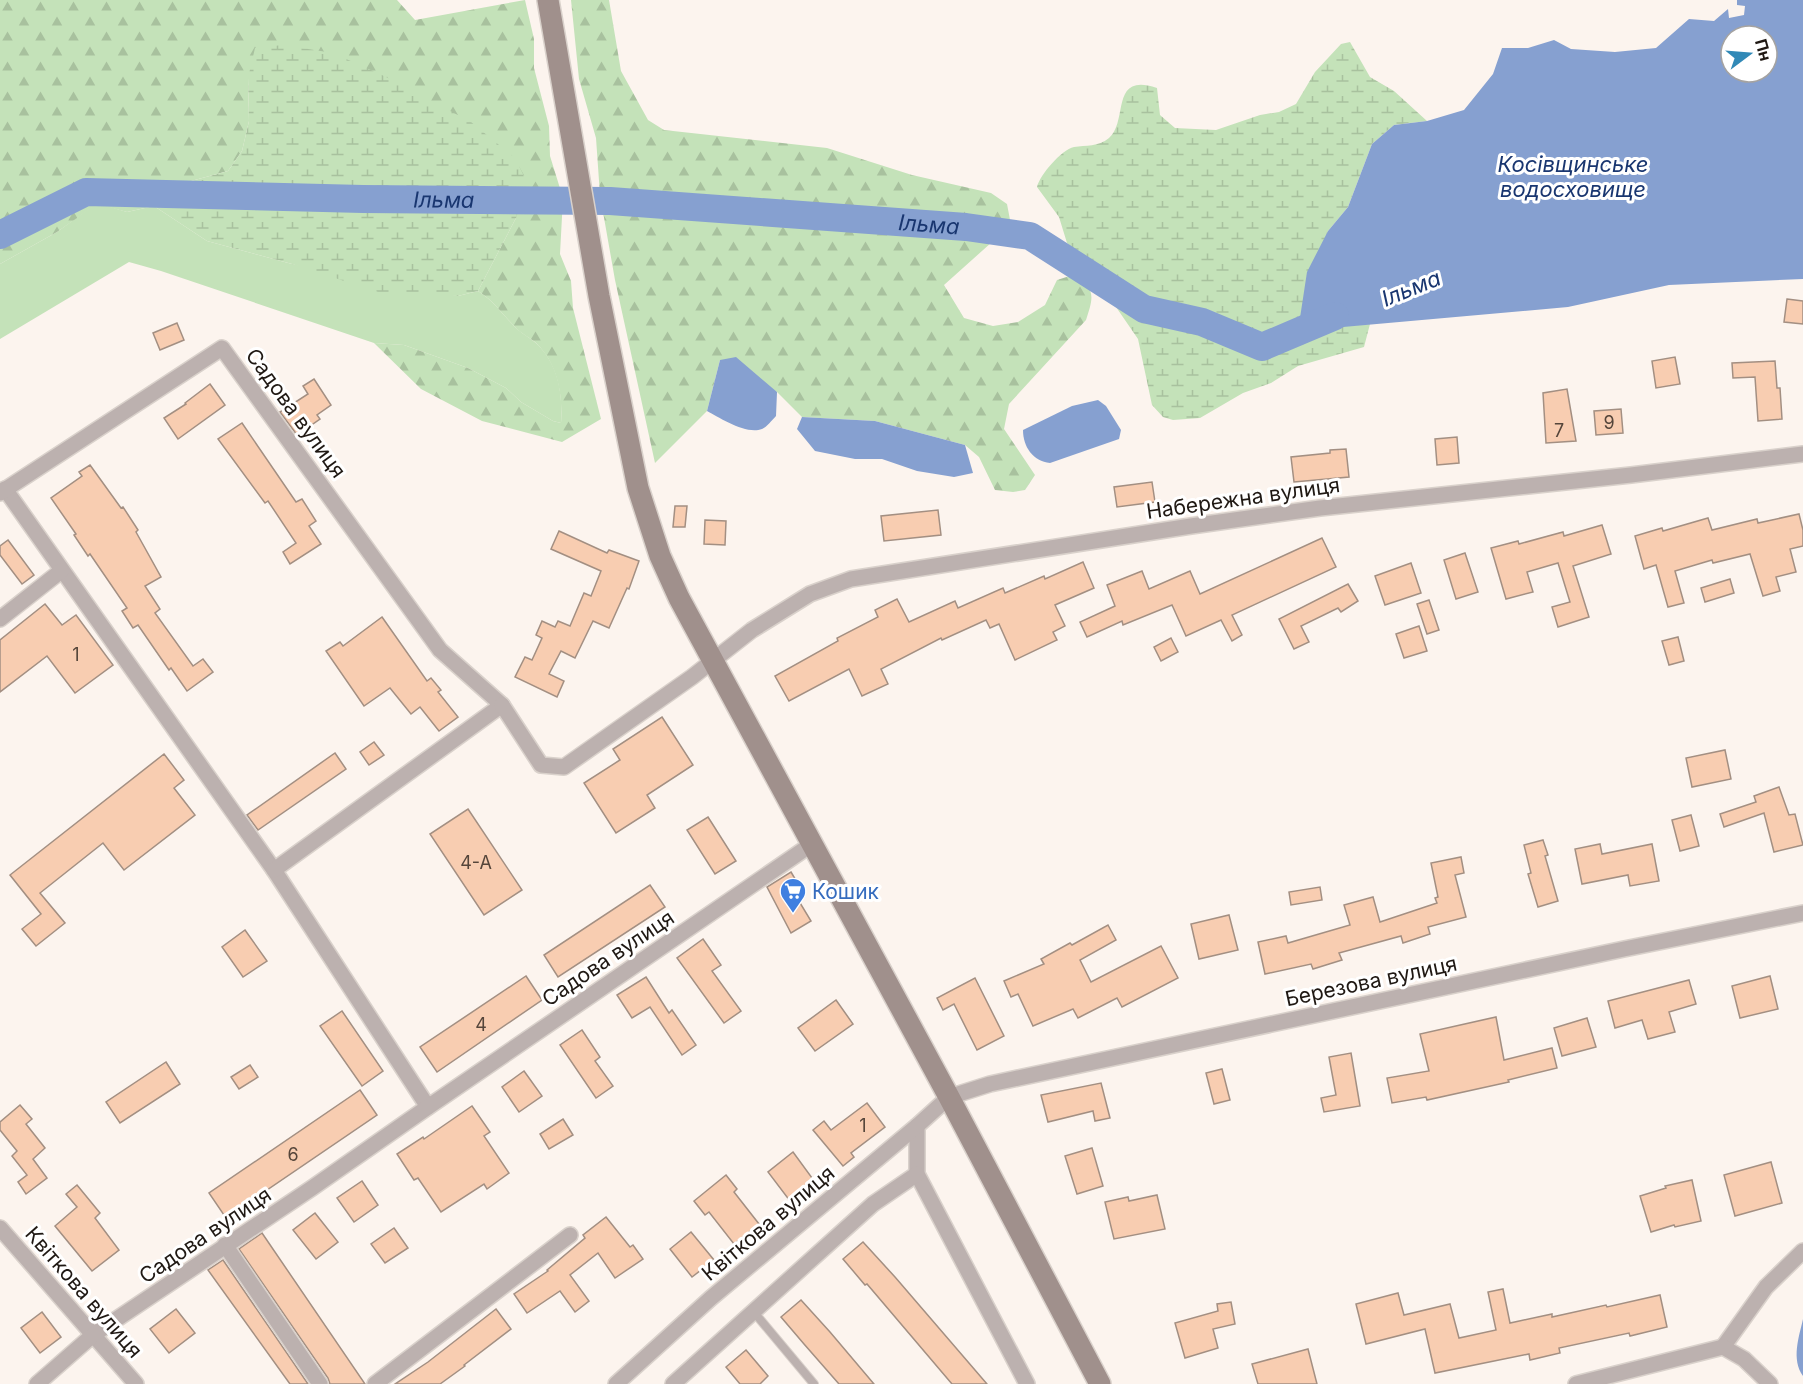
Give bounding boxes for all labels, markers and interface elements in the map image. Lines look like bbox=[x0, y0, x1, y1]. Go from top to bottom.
north arrow bbox=[1719, 24, 1779, 84]
text: Пн bbox=[1751, 37, 1776, 63]
water label: Косівщинське водосховище bbox=[1498, 151, 1648, 202]
water label: Ільма bbox=[413, 186, 475, 213]
water label: Ільма bbox=[897, 209, 960, 239]
water label: Ільма bbox=[1378, 264, 1444, 312]
street label: Садова вулиця bbox=[241, 343, 351, 483]
house number: 9 bbox=[1603, 412, 1615, 433]
house number: 7 bbox=[1554, 420, 1564, 441]
street label: Набережна вулиця bbox=[1145, 472, 1341, 524]
house number: 1 bbox=[72, 644, 80, 665]
house number: 4-А bbox=[460, 852, 492, 873]
supermarket icon: Кошик bbox=[778, 876, 808, 914]
place label: Кошик bbox=[812, 879, 880, 904]
street label: Садова вулиця bbox=[537, 905, 679, 1011]
street label: Березова вулиця bbox=[1283, 951, 1459, 1011]
house number: 4 bbox=[475, 1014, 487, 1035]
house number: 1 bbox=[859, 1115, 867, 1136]
house number: 6 bbox=[287, 1144, 299, 1165]
street label: Квіткова вулиця bbox=[697, 1160, 839, 1286]
street label: Садова вулиця bbox=[134, 1182, 276, 1288]
street label: Квіткова вулиця bbox=[20, 1221, 148, 1363]

